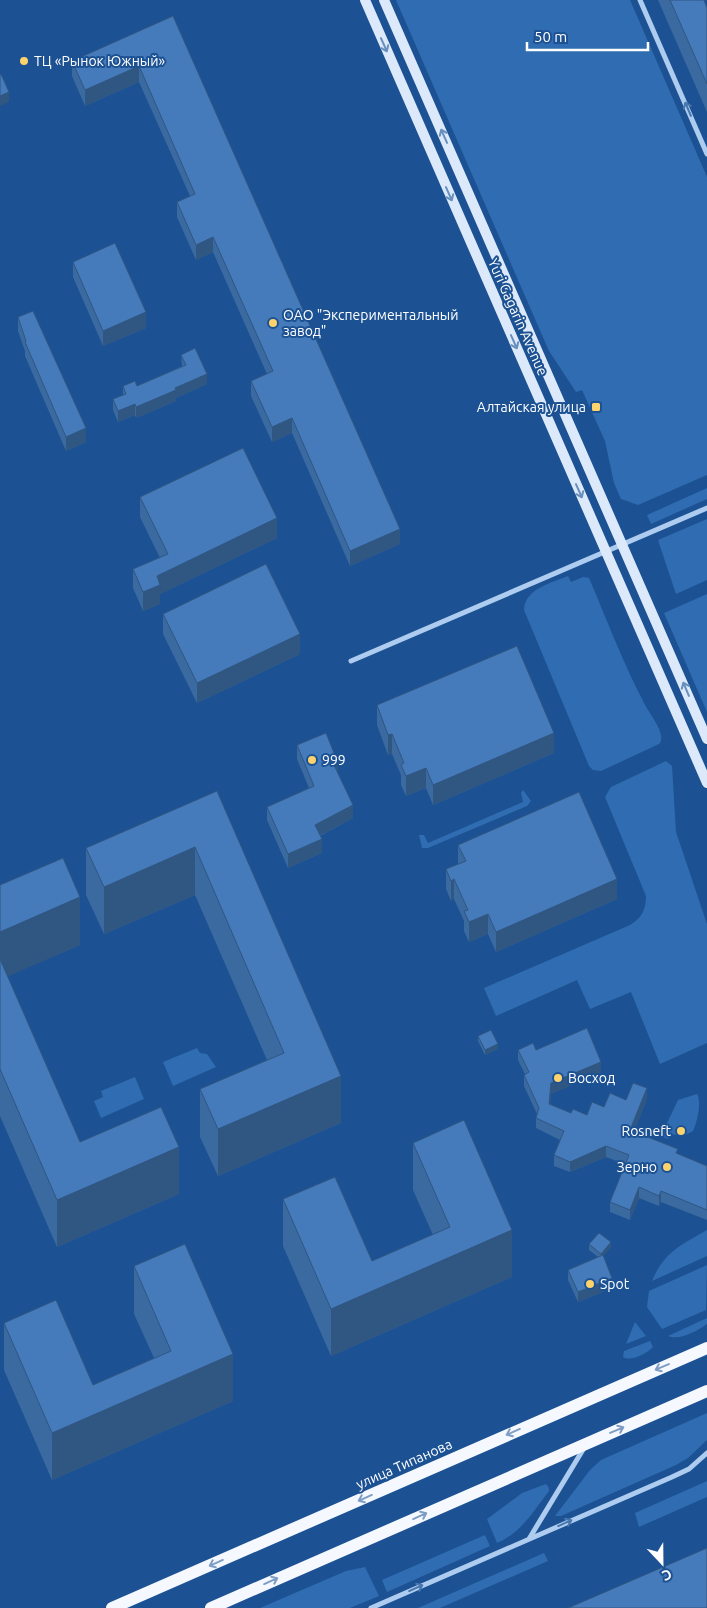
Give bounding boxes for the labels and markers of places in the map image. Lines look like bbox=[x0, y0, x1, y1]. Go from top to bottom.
place label: ТЦ «Рынок Южный» bbox=[34, 53, 166, 69]
marker: ТЦ «Рынок Южный» bbox=[18, 55, 30, 67]
place label: ОАО "Экспериментальный завод" bbox=[283, 307, 459, 339]
marker: ОАО "Экспериментальный завод" bbox=[267, 317, 279, 329]
place label: Алтайская улица bbox=[477, 399, 586, 415]
marker: Алтайская улица bbox=[590, 401, 602, 413]
place label: 999 bbox=[322, 752, 346, 768]
marker: 999 bbox=[306, 754, 318, 766]
place label: Восход bbox=[568, 1070, 615, 1086]
marker: Восход bbox=[552, 1072, 564, 1084]
place label: Rosneft bbox=[621, 1123, 671, 1139]
marker: Rosneft bbox=[675, 1125, 687, 1137]
place label: Зерно bbox=[617, 1159, 657, 1175]
marker: Зерно bbox=[661, 1161, 673, 1173]
place label: Spot bbox=[600, 1276, 630, 1292]
marker: Spot bbox=[584, 1278, 596, 1290]

